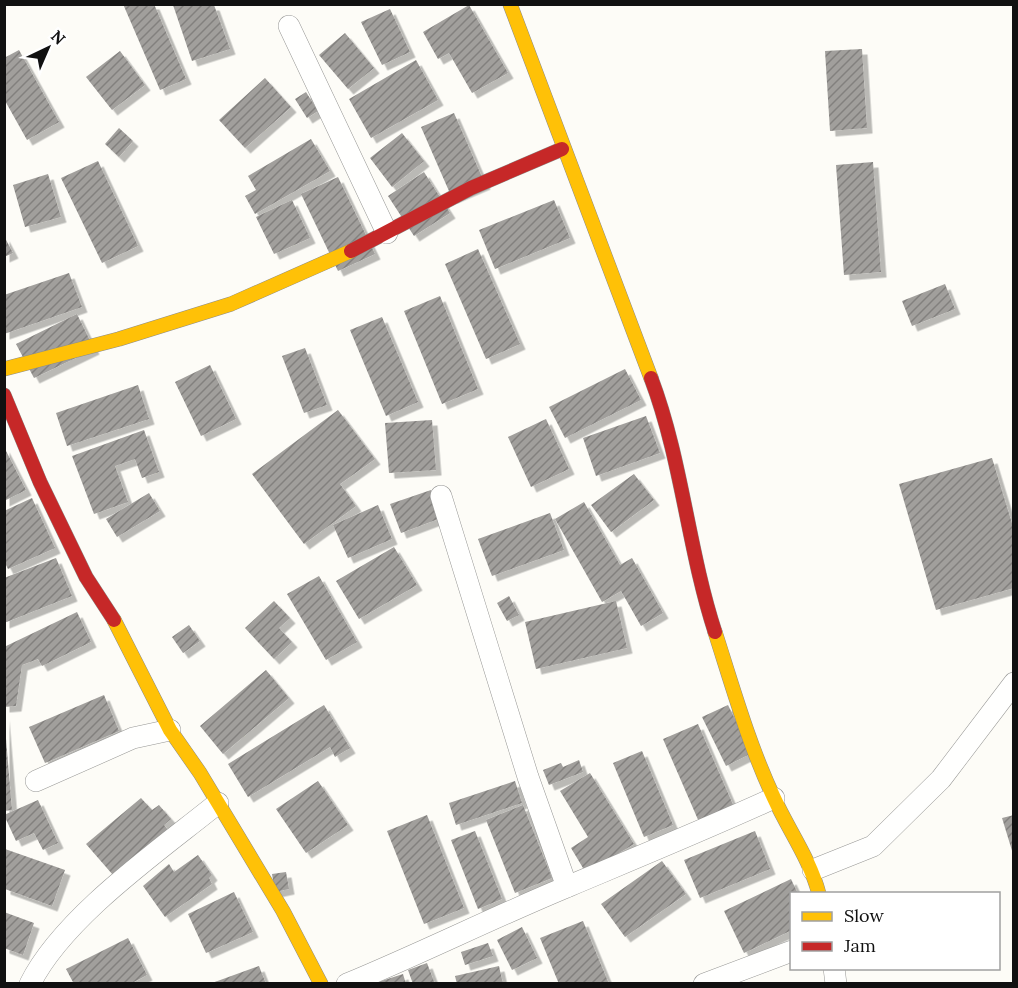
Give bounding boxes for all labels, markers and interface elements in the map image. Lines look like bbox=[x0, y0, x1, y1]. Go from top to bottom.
north arrow bbox=[18, 18, 78, 78]
text: N bbox=[47, 26, 70, 49]
legend bbox=[790, 892, 1000, 970]
text: Slow bbox=[844, 904, 884, 927]
text: Jam bbox=[843, 934, 876, 957]

